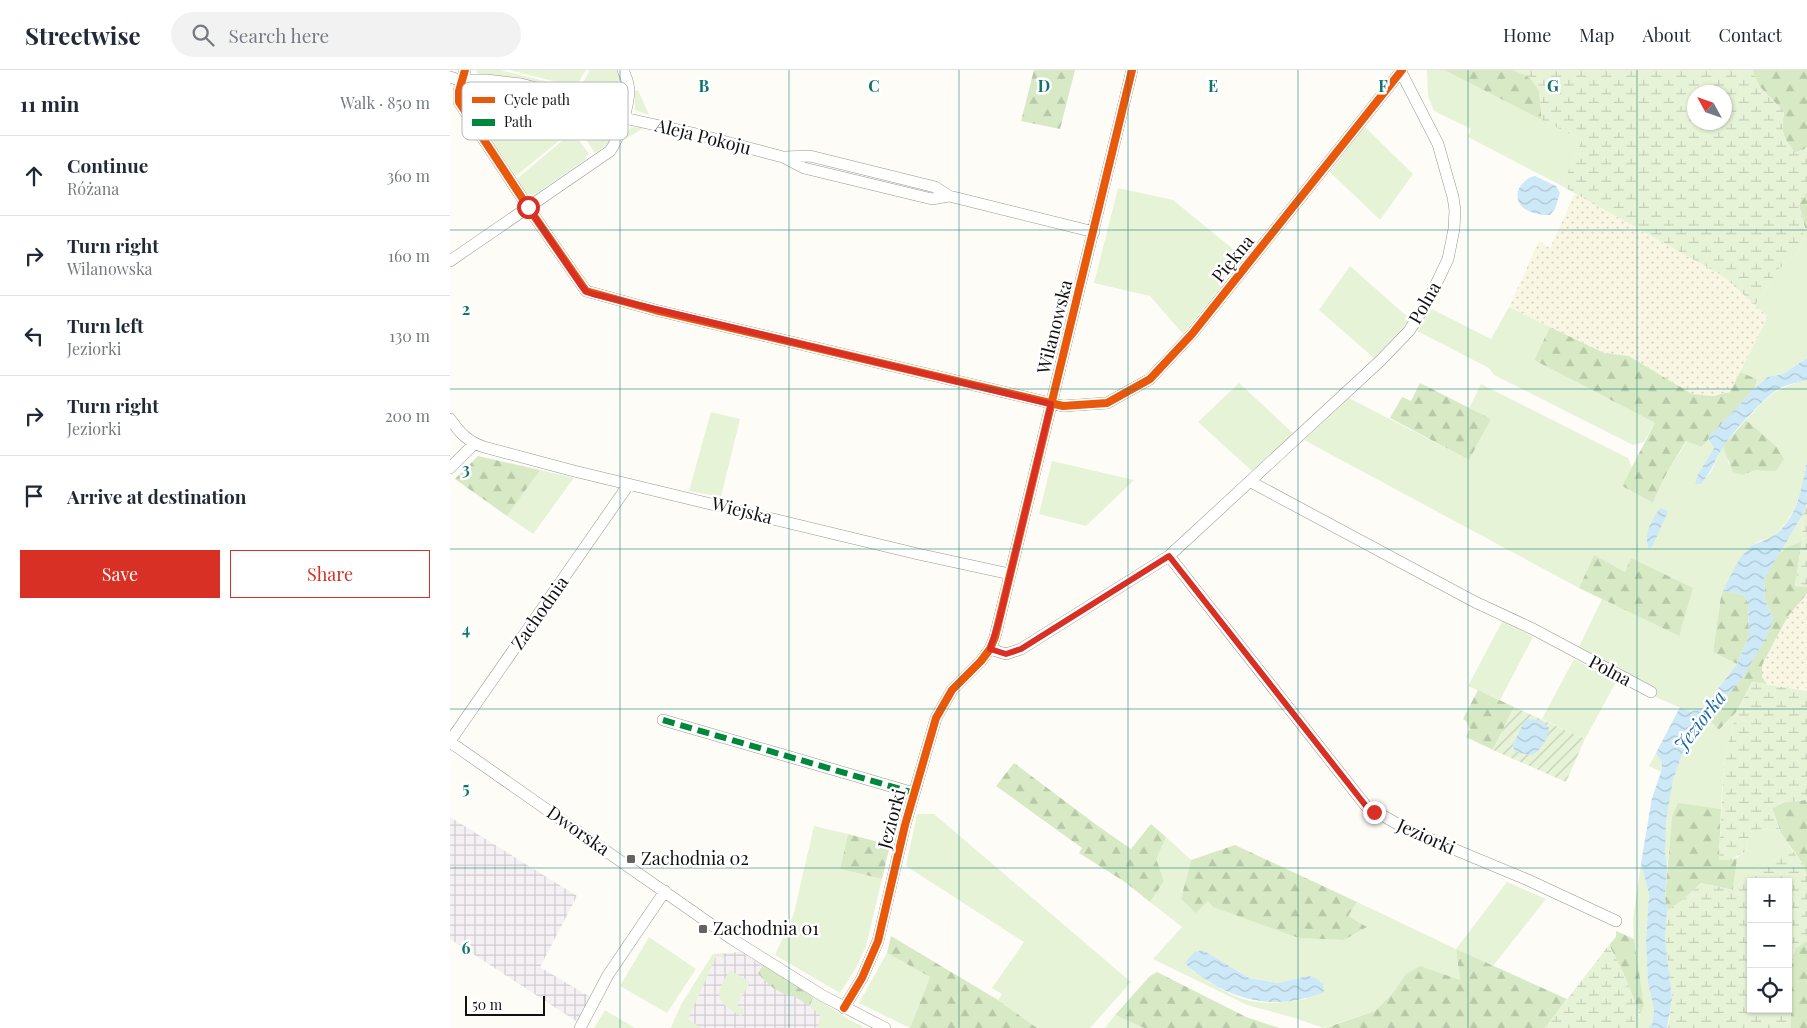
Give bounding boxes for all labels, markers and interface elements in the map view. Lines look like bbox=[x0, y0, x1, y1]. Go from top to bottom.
search box bbox=[171, 12, 521, 57]
text: Streetwise bbox=[25, 19, 141, 51]
icon: search bbox=[189, 21, 217, 49]
text: Search here bbox=[229, 22, 329, 48]
text: Home bbox=[1503, 23, 1551, 47]
text: Map bbox=[1579, 23, 1614, 47]
text: About bbox=[1642, 23, 1691, 47]
text: Contact bbox=[1719, 23, 1782, 47]
text: B bbox=[699, 75, 710, 96]
text: C bbox=[868, 75, 880, 96]
text: D bbox=[1038, 75, 1050, 96]
text: E bbox=[1208, 75, 1218, 96]
text: F bbox=[1378, 75, 1388, 96]
text: G bbox=[1547, 75, 1559, 96]
legend bbox=[462, 82, 628, 140]
north arrow bbox=[1687, 85, 1732, 130]
text: 11 min bbox=[20, 89, 80, 117]
text: Cycle path bbox=[504, 90, 571, 109]
text: Walk · 850 m bbox=[340, 92, 430, 113]
text: Path bbox=[504, 112, 533, 131]
street label: Aleja Pokoju bbox=[652, 112, 754, 160]
text: Continue bbox=[67, 152, 148, 178]
icon: ahead bbox=[20, 162, 48, 190]
text: 360 m bbox=[387, 165, 430, 186]
text: Różana bbox=[67, 178, 119, 199]
route start bbox=[517, 196, 540, 219]
street label: Piękna bbox=[1206, 230, 1259, 287]
text: Turn right bbox=[67, 232, 159, 258]
icon: right bbox=[20, 242, 48, 270]
text: 160 m bbox=[388, 245, 430, 266]
text: Wilanowska bbox=[67, 258, 153, 279]
street label: Wilanowska bbox=[1031, 277, 1077, 377]
street label: Polna bbox=[1403, 277, 1446, 328]
text: 2 bbox=[462, 298, 470, 319]
text: Turn left bbox=[67, 312, 144, 338]
icon: left bbox=[20, 322, 48, 350]
text: 130 m bbox=[389, 325, 430, 346]
text: Jeziorki bbox=[67, 338, 121, 359]
text: Turn right bbox=[67, 392, 159, 418]
icon: right bbox=[20, 402, 48, 430]
text: 200 m bbox=[385, 405, 430, 426]
text: Jeziorki bbox=[67, 418, 121, 439]
text: 3 bbox=[462, 458, 470, 479]
icon: arrive bbox=[20, 482, 48, 510]
text: Arrive at destination bbox=[67, 483, 247, 509]
street label: Wiejska bbox=[708, 491, 775, 529]
button: Save bbox=[20, 550, 220, 598]
button: Share bbox=[230, 550, 430, 598]
street label: Zachodnia bbox=[505, 571, 573, 654]
text: 4 bbox=[462, 618, 470, 639]
street label: Polna bbox=[1585, 649, 1636, 691]
water label: Jeziorka bbox=[1667, 685, 1731, 756]
text: 5 bbox=[462, 777, 470, 798]
street label: Jeziorki bbox=[871, 786, 911, 852]
street label: Dworska bbox=[542, 800, 615, 860]
route end bbox=[1363, 801, 1386, 824]
street label: Jeziorki bbox=[1393, 812, 1459, 859]
place label: Zachodnia 02 bbox=[641, 846, 749, 870]
marker: Zachodnia 02 bbox=[625, 853, 637, 865]
map controls bbox=[1747, 878, 1792, 1013]
button: + bbox=[1747, 878, 1792, 923]
place label: Zachodnia 01 bbox=[713, 916, 819, 940]
marker: Zachodnia 01 bbox=[697, 923, 709, 935]
button: − bbox=[1747, 923, 1792, 968]
text: 6 bbox=[462, 937, 471, 958]
button: locate bbox=[1747, 968, 1792, 1013]
scale bar bbox=[465, 993, 545, 1016]
text: 50 m bbox=[472, 995, 502, 1014]

